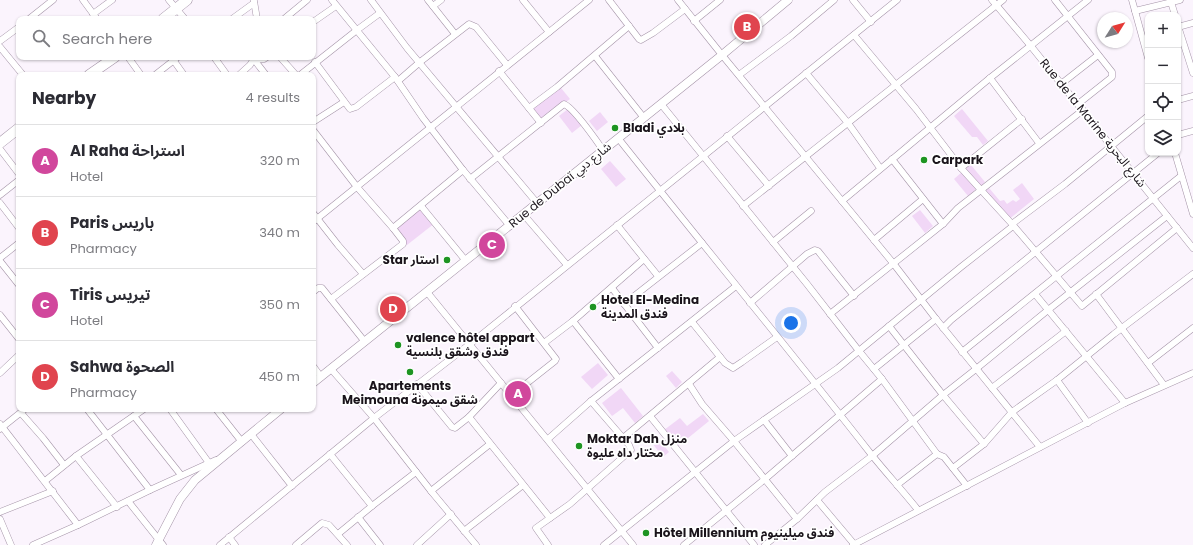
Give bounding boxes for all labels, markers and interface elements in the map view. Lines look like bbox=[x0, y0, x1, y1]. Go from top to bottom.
pin: B bbox=[734, 12, 760, 42]
north arrow bbox=[1097, 12, 1133, 48]
map controls bbox=[1145, 12, 1181, 156]
button: + bbox=[1145, 12, 1181, 48]
search box bbox=[16, 16, 316, 60]
icon: search bbox=[30, 27, 52, 49]
text: Search here bbox=[62, 28, 152, 49]
button: − bbox=[1145, 48, 1181, 84]
street label: Rue de la Marine شارع البحرية bbox=[1035, 55, 1151, 191]
button: locate bbox=[1145, 84, 1181, 120]
text: Nearby bbox=[32, 86, 96, 110]
text: 4 results bbox=[246, 88, 300, 107]
place label: Bladi بلادي bbox=[623, 119, 685, 138]
button: layers bbox=[1145, 120, 1181, 156]
marker: Bladi بلادي bbox=[610, 123, 620, 133]
street label: Rue de Dubaï شارع دبي bbox=[505, 138, 616, 233]
text: Al Raha استراحة bbox=[70, 140, 185, 161]
text: A bbox=[40, 151, 50, 170]
text: 320 m bbox=[260, 151, 300, 170]
place label: Carpark bbox=[932, 151, 984, 168]
marker: Carpark bbox=[919, 155, 929, 165]
text: Hotel bbox=[70, 167, 103, 186]
text: Paris باريس bbox=[70, 212, 154, 233]
text: B bbox=[41, 223, 49, 242]
text: 340 m bbox=[259, 223, 300, 242]
pin: C bbox=[479, 230, 505, 260]
text: Pharmacy bbox=[70, 239, 137, 258]
place label: Star استار bbox=[383, 251, 439, 268]
marker: Star استار bbox=[442, 255, 452, 265]
text: Tiris تيريس bbox=[70, 284, 150, 305]
place label: Hotel El-Medina فندق المدينة bbox=[601, 291, 699, 322]
pin: D bbox=[380, 294, 406, 324]
text: C bbox=[40, 295, 50, 314]
text: 350 m bbox=[259, 295, 300, 314]
marker: Hotel El-Medina فندق المدينة bbox=[588, 302, 598, 312]
text: Hotel bbox=[70, 311, 103, 330]
your location bbox=[781, 313, 801, 333]
place label: valence hôtel appart فندق وشقق بلنسية bbox=[406, 329, 535, 360]
marker: valence hôtel appart فندق وشقق بلنسية bbox=[393, 340, 403, 350]
text: Sahwa الصحوة bbox=[70, 356, 174, 377]
text: D bbox=[40, 367, 50, 386]
text: 450 m bbox=[259, 367, 300, 386]
marker: Apartements Meimouna شقق ميمونة bbox=[405, 367, 415, 377]
place label: Apartements Meimouna شقق ميمونة bbox=[342, 377, 478, 408]
pin: A bbox=[505, 379, 531, 409]
text: Pharmacy bbox=[70, 383, 137, 402]
place label: Moktar Dah منزل مختار داه عليوة bbox=[587, 430, 687, 461]
marker: Moktar Dah منزل مختار داه عليوة bbox=[574, 441, 584, 451]
place label: Hôtel Millennium فندق ميلينيوم bbox=[654, 524, 834, 542]
marker: Hôtel Millennium فندق ميلينيوم bbox=[641, 528, 651, 538]

